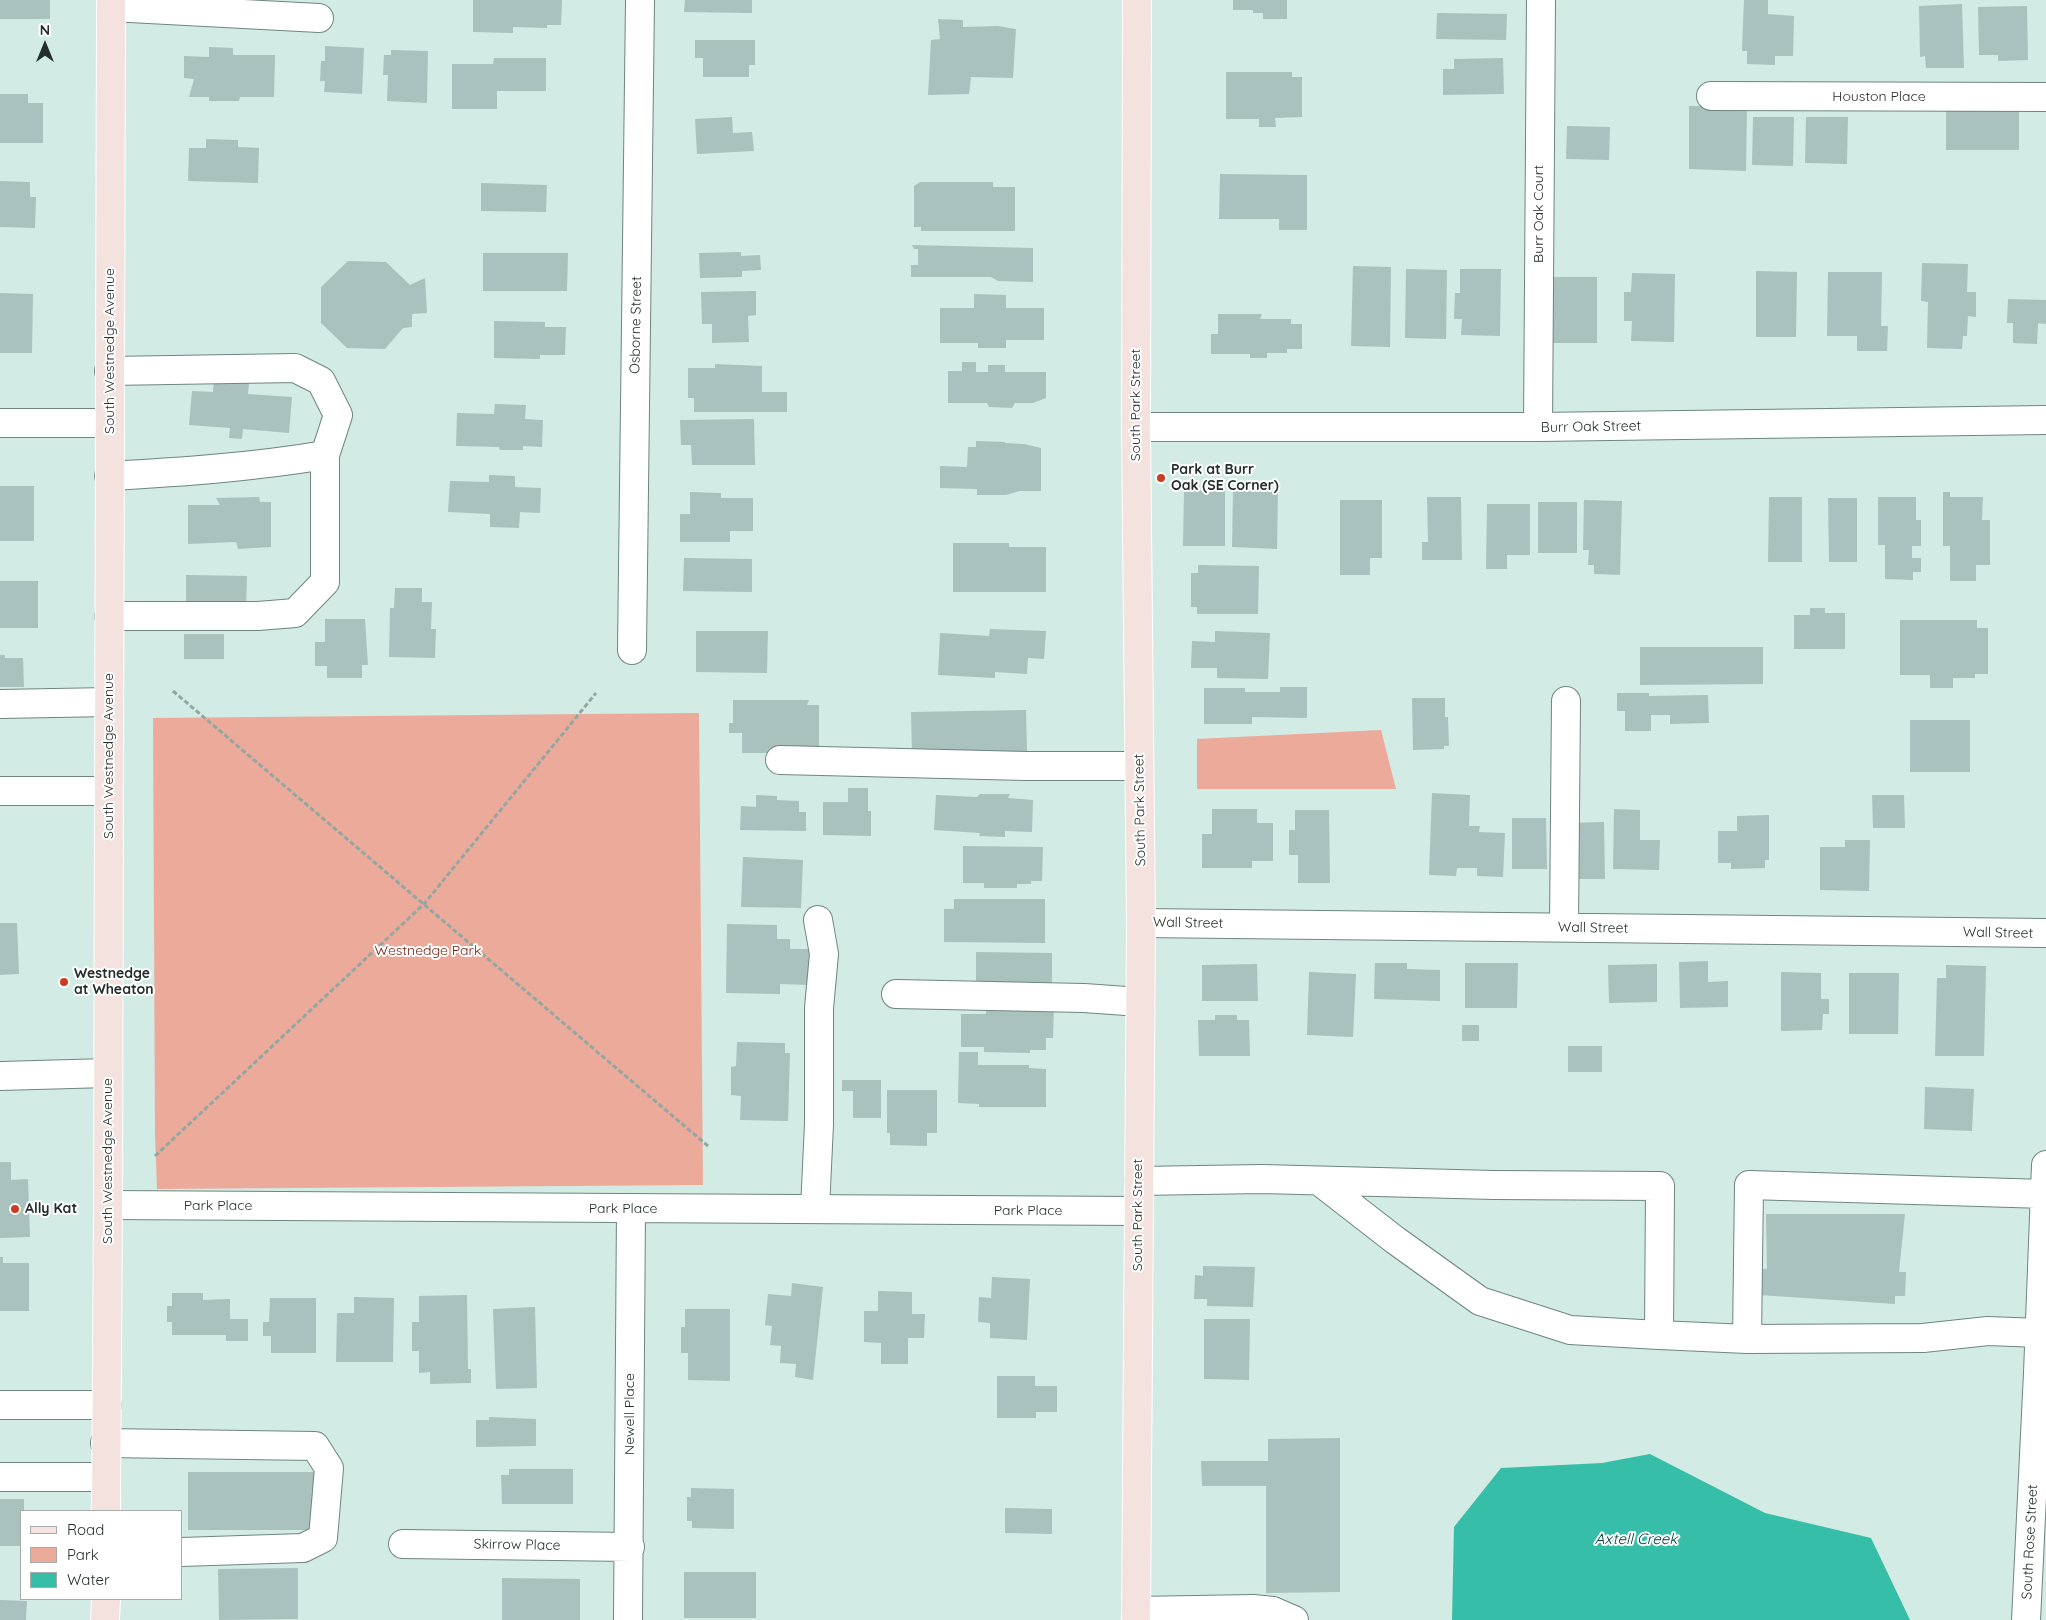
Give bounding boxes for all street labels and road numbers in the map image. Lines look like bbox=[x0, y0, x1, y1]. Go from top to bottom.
street label: Houston Place bbox=[1832, 89, 1926, 105]
street label: Burr Oak Court bbox=[1531, 165, 1547, 263]
street label: South Westnedge Avenue bbox=[102, 268, 118, 434]
street label: Osborne Street bbox=[627, 276, 645, 374]
street label: South Park Street bbox=[1128, 349, 1144, 461]
street label: Burr Oak Street bbox=[1541, 418, 1641, 436]
street label: South Westnedge Avenue bbox=[101, 673, 117, 839]
street label: South Park Street bbox=[1131, 754, 1149, 866]
street label: Wall Street bbox=[1153, 914, 1223, 932]
street label: Wall Street bbox=[1558, 919, 1628, 937]
street label: Wall Street bbox=[1963, 924, 2033, 942]
street label: South Westnedge Avenue bbox=[100, 1078, 116, 1244]
street label: South Park Street bbox=[1130, 1159, 1146, 1271]
street label: Park Place bbox=[184, 1198, 252, 1214]
street label: Park Place bbox=[589, 1201, 657, 1217]
street label: Park Place bbox=[994, 1203, 1062, 1219]
street label: Newell Place bbox=[622, 1373, 638, 1455]
street label: South Rose Street bbox=[2019, 1484, 2041, 1600]
street label: Skirrow Place bbox=[473, 1536, 561, 1554]

